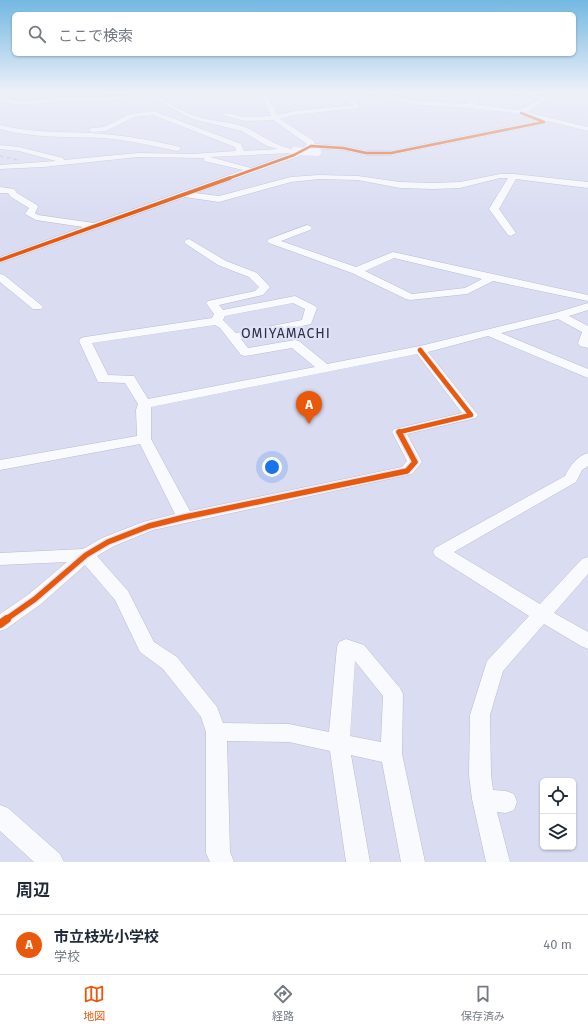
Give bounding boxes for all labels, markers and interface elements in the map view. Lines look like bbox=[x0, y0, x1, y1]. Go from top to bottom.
search box bbox=[12, 12, 576, 56]
icon: search bbox=[26, 23, 48, 45]
text: ここで検索 bbox=[58, 27, 133, 45]
district label: OMIYAMACHI bbox=[241, 325, 331, 342]
pin: A bbox=[296, 391, 322, 424]
your location bbox=[262, 457, 282, 477]
map controls bbox=[540, 778, 576, 850]
button: locate bbox=[540, 778, 576, 814]
button: layers bbox=[540, 814, 576, 850]
text: 周辺 bbox=[16, 880, 50, 901]
text: 市立枝光小学校 bbox=[54, 928, 159, 946]
text: A bbox=[25, 937, 33, 952]
text: 40 m bbox=[543, 937, 572, 952]
text: 学校 bbox=[54, 949, 80, 964]
tab: 地図 bbox=[83, 983, 105, 1023]
tab: 経路 bbox=[272, 983, 294, 1023]
tab: 保存済み bbox=[461, 983, 505, 1023]

